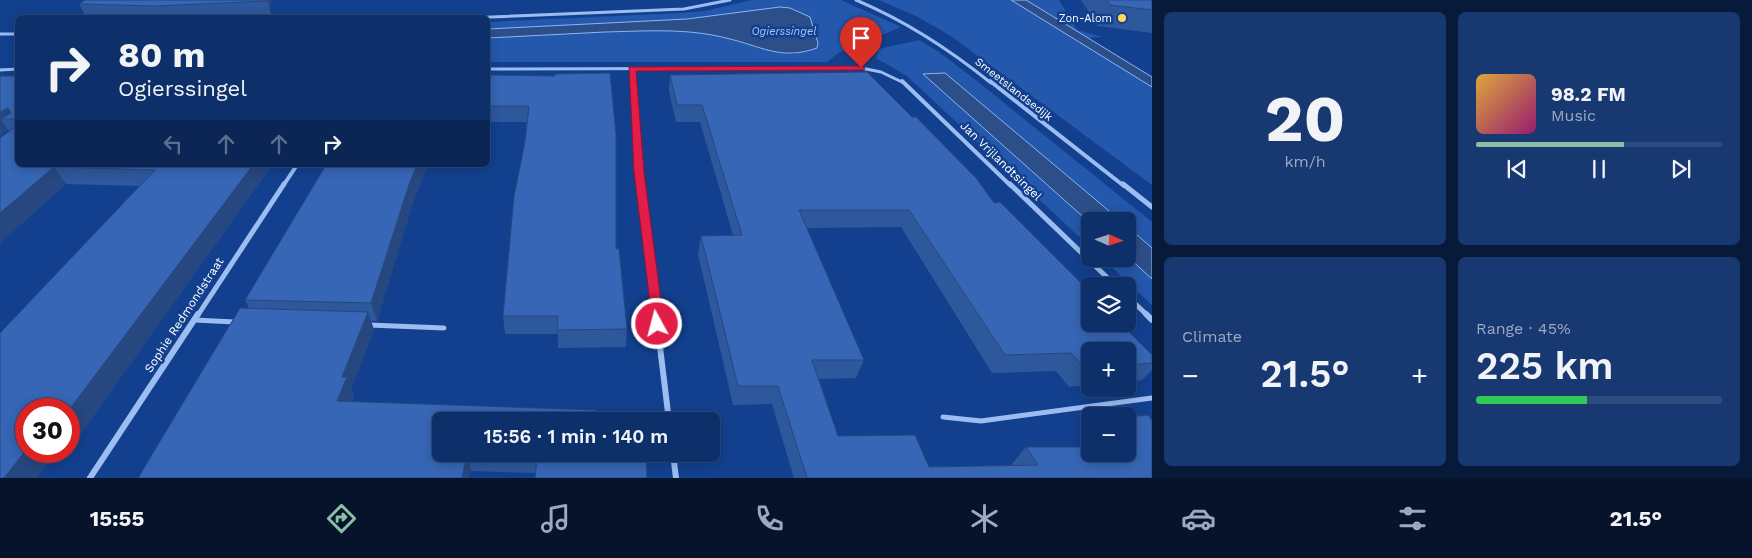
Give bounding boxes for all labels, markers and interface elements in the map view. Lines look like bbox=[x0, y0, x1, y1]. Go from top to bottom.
place label: Zon-Alom bbox=[1059, 12, 1112, 25]
marker: Zon-Alom bbox=[1116, 12, 1128, 24]
pin bbox=[840, 17, 882, 68]
icon: arrive bbox=[847, 24, 875, 52]
water label: Ogierssingel bbox=[751, 25, 817, 38]
text: 80 m bbox=[118, 34, 205, 76]
icon: right bbox=[35, 35, 100, 100]
street label: Smeetslandsedijk bbox=[972, 55, 1055, 124]
text: Ogierssingel bbox=[118, 76, 247, 101]
text: 20 bbox=[1265, 81, 1345, 157]
text: 98.2 FM bbox=[1551, 83, 1626, 106]
text: Music bbox=[1551, 106, 1596, 125]
street label: Jan Vrijlandtsingel bbox=[957, 119, 1045, 204]
icon: left bbox=[159, 130, 187, 158]
icon: ahead bbox=[212, 130, 240, 158]
icon: ahead bbox=[265, 130, 293, 158]
icon: right bbox=[318, 130, 346, 158]
text: km/h bbox=[1284, 152, 1326, 171]
icon: previous bbox=[1503, 155, 1531, 183]
icon: pause bbox=[1585, 155, 1613, 183]
icon: next bbox=[1667, 155, 1695, 183]
north arrow bbox=[1081, 212, 1136, 268]
map controls bbox=[1081, 212, 1136, 462]
street label: Sophie Redmondstraat bbox=[142, 255, 226, 375]
button: layers bbox=[1081, 277, 1136, 332]
position arrow bbox=[630, 297, 682, 349]
text: Range · 45% bbox=[1476, 319, 1571, 338]
text: Climate bbox=[1182, 327, 1242, 346]
button: + bbox=[1081, 342, 1136, 397]
text: 225 km bbox=[1476, 344, 1613, 388]
text: 21.5° bbox=[1260, 352, 1350, 396]
text: − bbox=[1182, 359, 1199, 392]
text: + bbox=[1411, 359, 1428, 392]
speed limit sign: 30 bbox=[15, 398, 80, 463]
button: − bbox=[1081, 407, 1136, 462]
text: 15:56 · 1 min · 140 m bbox=[484, 425, 668, 448]
icon: directions bbox=[324, 501, 359, 536]
icon: music bbox=[538, 501, 573, 536]
icon: phone bbox=[752, 501, 787, 536]
icon: climate bbox=[967, 501, 1002, 536]
icon: car bbox=[1181, 501, 1216, 536]
icon: filters bbox=[1395, 501, 1430, 536]
text: 15:55 bbox=[90, 506, 144, 531]
text: 21.5° bbox=[1610, 506, 1662, 531]

